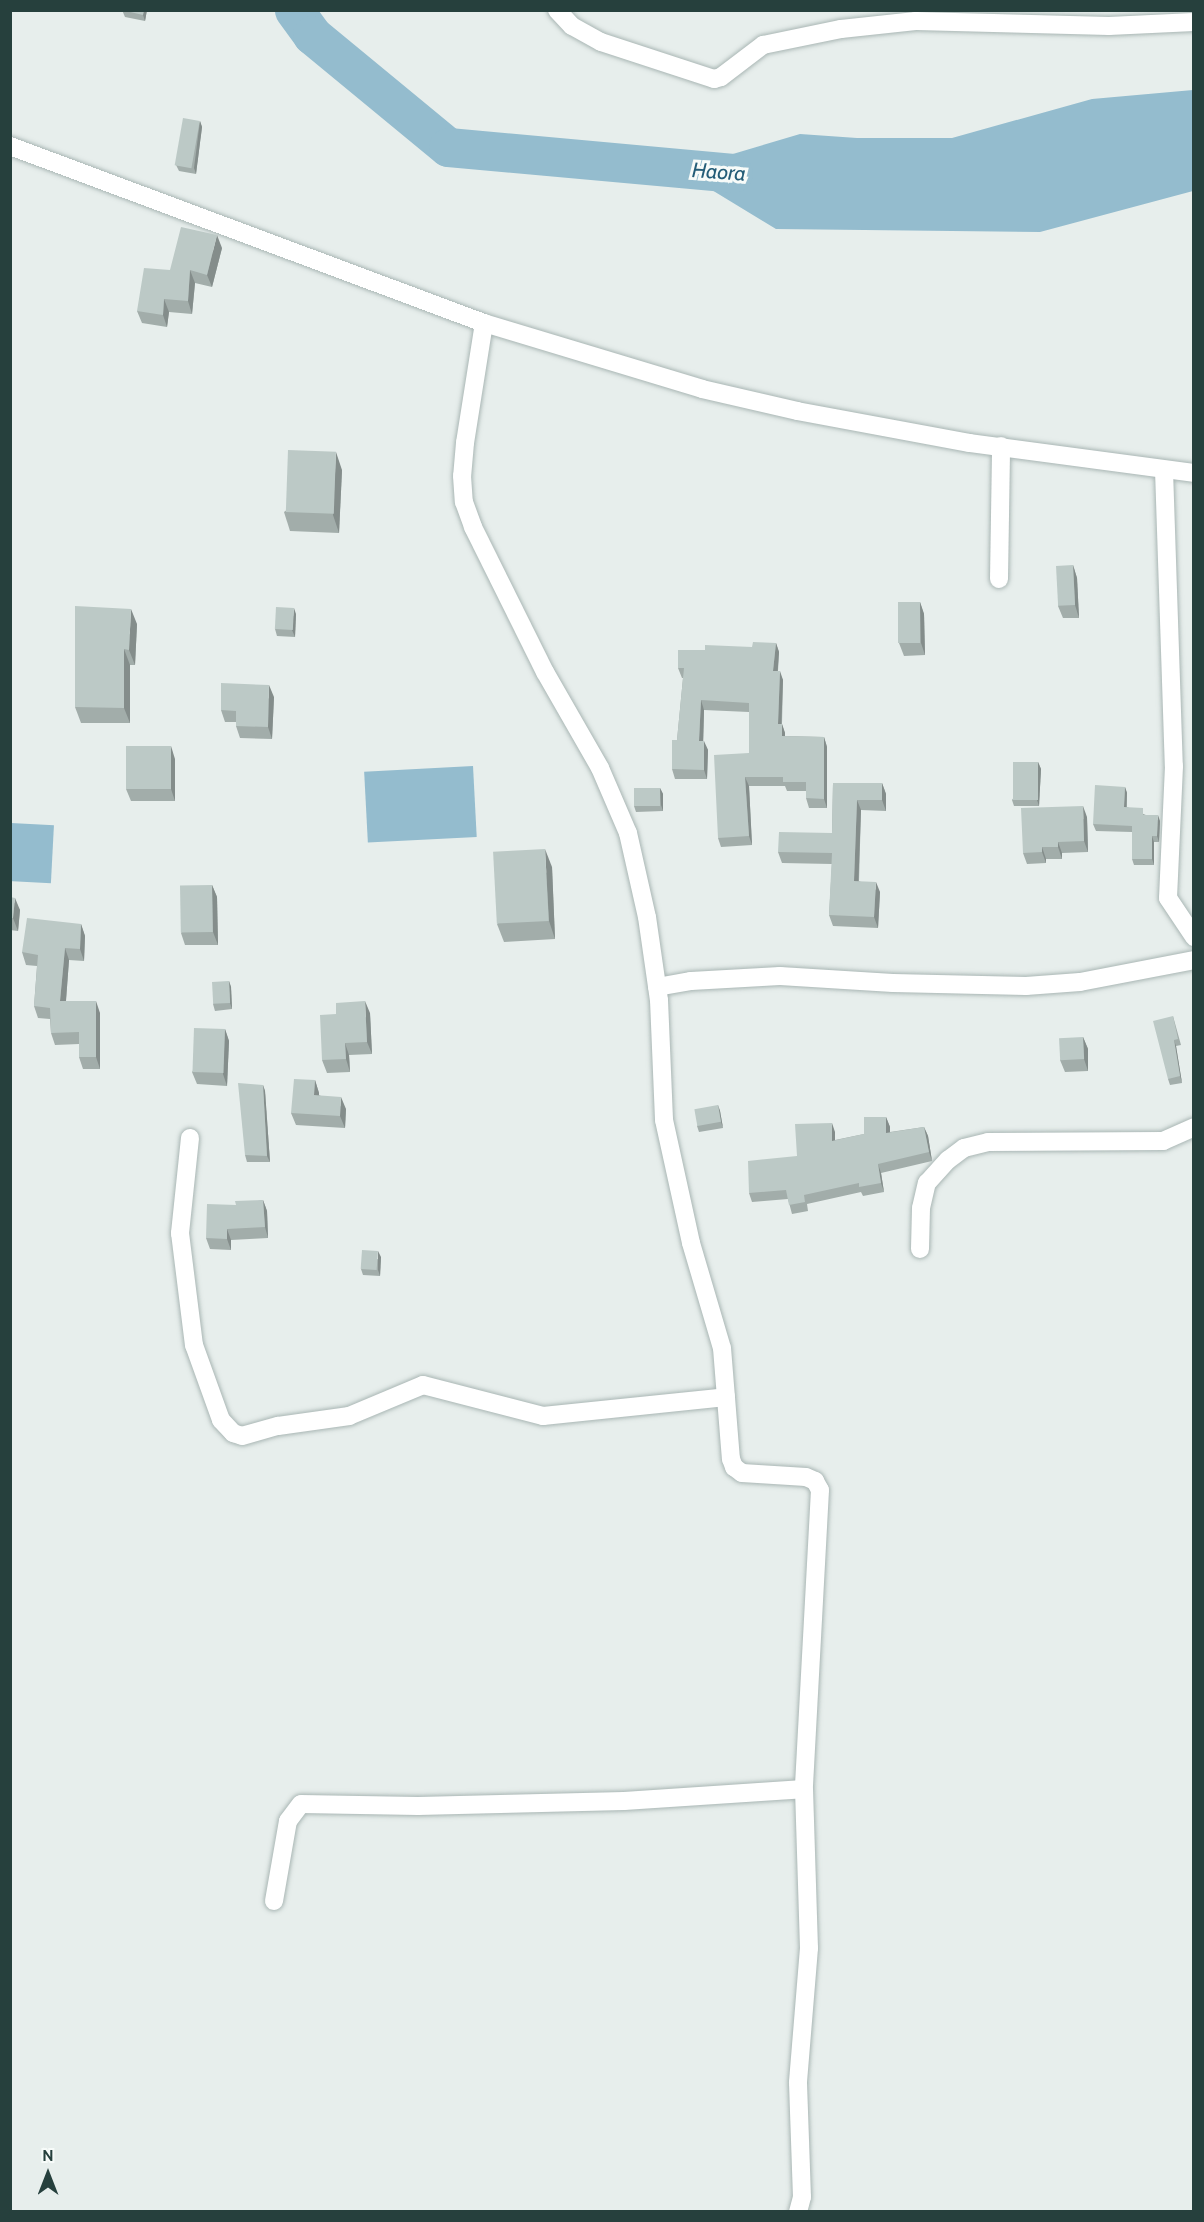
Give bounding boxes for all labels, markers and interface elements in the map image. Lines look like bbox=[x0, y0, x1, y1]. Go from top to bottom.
water label: Haora bbox=[691, 158, 747, 186]
north arrow bbox=[18, 2144, 78, 2204]
text: N bbox=[42, 2146, 54, 2165]

